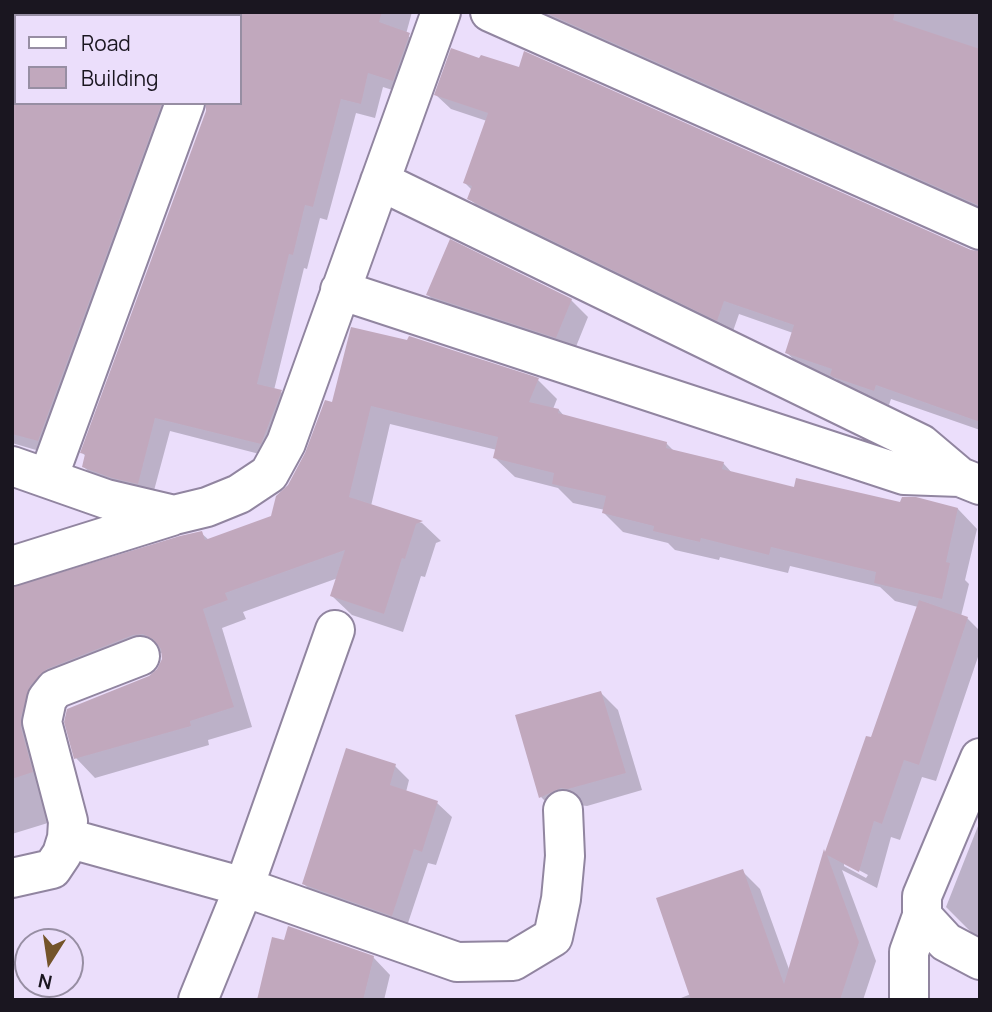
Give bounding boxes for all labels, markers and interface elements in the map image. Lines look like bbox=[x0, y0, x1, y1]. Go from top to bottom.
legend bbox=[14, 14, 242, 105]
text: Road bbox=[81, 29, 131, 57]
text: Building bbox=[81, 64, 158, 92]
north arrow bbox=[14, 928, 84, 998]
text: N bbox=[36, 967, 54, 996]

